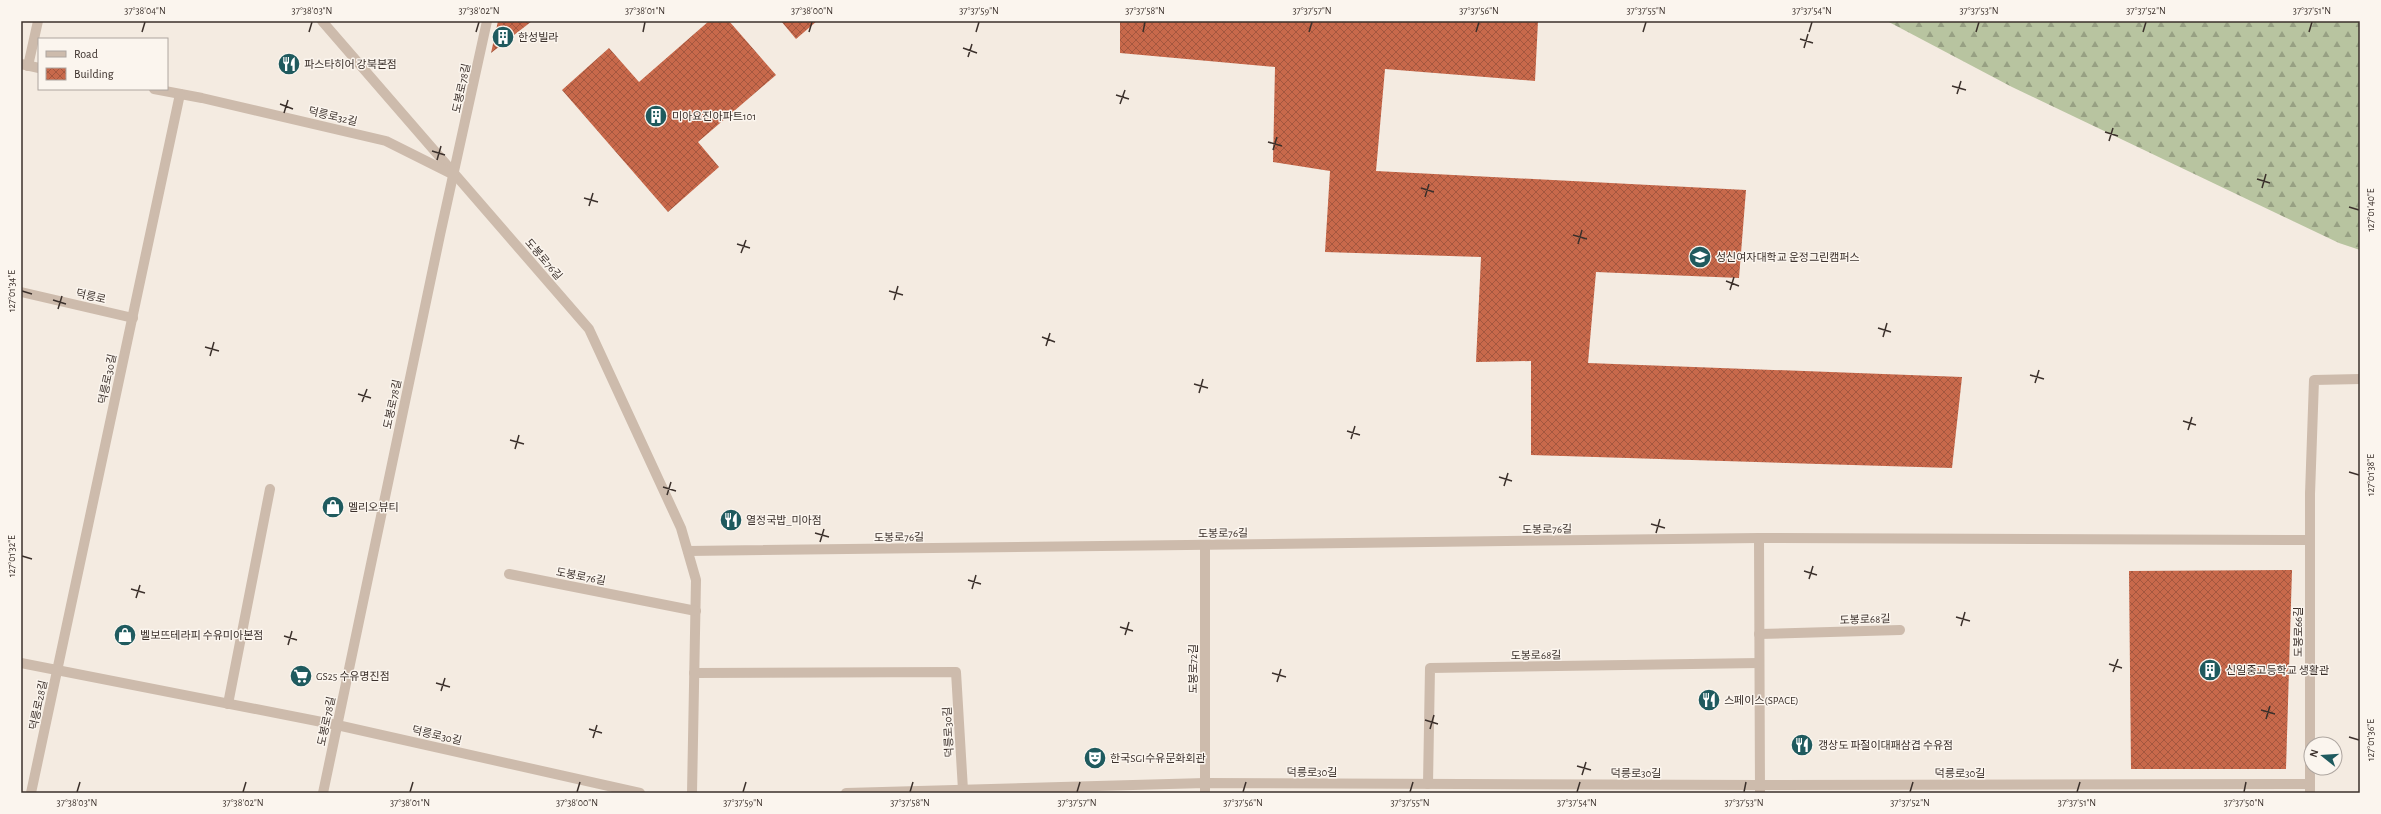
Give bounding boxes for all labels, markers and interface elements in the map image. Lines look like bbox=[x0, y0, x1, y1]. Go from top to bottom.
text: 37°38'04"N bbox=[124, 6, 166, 16]
text: 37°38'03"N bbox=[292, 6, 332, 16]
text: 37°38'02"N bbox=[458, 6, 500, 16]
text: 37°38'01"N bbox=[625, 6, 665, 16]
text: 37°38'00"N bbox=[791, 6, 833, 16]
text: 37°37'59"N bbox=[959, 6, 999, 16]
text: 37°37'58"N bbox=[1125, 6, 1165, 16]
text: 37°37'57"N bbox=[1292, 6, 1332, 16]
text: 37°37'56"N bbox=[1459, 6, 1499, 16]
text: 37°37'55"N bbox=[1626, 6, 1666, 16]
text: 37°37'54"N bbox=[1792, 6, 1832, 16]
text: 37°37'53"N bbox=[1959, 6, 1999, 16]
text: 37°37'52"N bbox=[2126, 6, 2166, 16]
text: 37°37'51"N bbox=[2293, 6, 2331, 16]
building icon: 한성빌라 bbox=[490, 24, 516, 50]
place label: 한성빌라 bbox=[518, 32, 558, 43]
legend bbox=[38, 38, 168, 90]
text: Road bbox=[74, 48, 98, 60]
restaurant icon: 파스타히어 강북본점 bbox=[276, 51, 302, 77]
place label: 파스타히어 강북본점 bbox=[304, 59, 397, 70]
street label: 도봉로78길 bbox=[451, 62, 472, 114]
text: Building bbox=[74, 68, 114, 80]
building icon: 미아요진아파트101 bbox=[643, 103, 669, 129]
street label: 덕릉로32길 bbox=[307, 106, 358, 127]
place label: 미아요진아파트101 bbox=[672, 111, 756, 122]
text: 127°01'40"E bbox=[2366, 188, 2376, 232]
street label: 도봉로76길 bbox=[523, 237, 564, 282]
school or university icon: 성신여자대학교 운정그린캠퍼스 bbox=[1687, 244, 1713, 270]
place label: 성신여자대학교 운정그린캠퍼스 bbox=[1716, 251, 1860, 263]
text: 127°01'34"E bbox=[7, 270, 17, 312]
street label: 덕릉로 bbox=[75, 288, 107, 305]
street label: 덕릉로30길 bbox=[97, 353, 118, 405]
street label: 도봉로78길 bbox=[382, 378, 403, 430]
text: 127°01'38"E bbox=[2366, 454, 2376, 496]
shop icon: 멜리오뷰티 bbox=[320, 494, 346, 520]
place label: 멜리오뷰티 bbox=[348, 502, 399, 513]
restaurant icon: 열정국밥_미아점 bbox=[718, 507, 744, 533]
place label: 열정국밥_미아점 bbox=[746, 515, 822, 526]
street label: 도봉로76길 bbox=[1522, 524, 1572, 535]
street label: 도봉로76길 bbox=[1198, 528, 1248, 539]
street label: 도봉로76길 bbox=[874, 532, 924, 543]
text: 127°01'32"E bbox=[7, 535, 17, 577]
street label: 도봉로76길 bbox=[555, 566, 607, 587]
street label: 도봉로66길 bbox=[2293, 607, 2304, 657]
street label: 도봉로68길 bbox=[1839, 613, 1891, 626]
shop icon: 벨보뜨테라피 수유미아본점 bbox=[112, 622, 138, 648]
place label: 벨보뜨테라피 수유미아본점 bbox=[140, 630, 263, 641]
street label: 도봉로72길 bbox=[1188, 644, 1199, 694]
street label: 도봉로68길 bbox=[1510, 650, 1562, 661]
building icon: 신일중고등학교 생활관 bbox=[2197, 657, 2223, 683]
supermarket icon: GS25 수유명진점 bbox=[288, 663, 314, 689]
place label: 신일중고등학교 생활관 bbox=[2226, 664, 2329, 676]
place label: GS25 수유명진점 bbox=[316, 671, 390, 682]
street label: 덕릉로28길 bbox=[28, 679, 49, 731]
restaurant icon: 스페이스(SPACE) bbox=[1696, 687, 1722, 713]
street label: 도봉로78길 bbox=[316, 695, 337, 747]
place label: 스페이스(SPACE) bbox=[1724, 695, 1799, 706]
street label: 덕릉로30길 bbox=[942, 706, 955, 758]
text: 127°01'36"E bbox=[2366, 719, 2376, 761]
street label: 덕릉로30길 bbox=[411, 724, 463, 747]
restaurant icon: 갱상도 파절이대패삼겹 수유점 bbox=[1789, 732, 1815, 758]
north arrow bbox=[2303, 736, 2343, 776]
place label: 갱상도 파절이대패삼겹 수유점 bbox=[1818, 740, 1953, 751]
theatre icon: 한국SGI수유문화회관 bbox=[1082, 745, 1108, 771]
text: N bbox=[2308, 748, 2320, 758]
place label: 한국SGI수유문화회관 bbox=[1110, 753, 1206, 764]
street label: 덕릉로30길 bbox=[1287, 767, 1337, 778]
street label: 덕릉로30길 bbox=[1611, 768, 1661, 779]
street label: 덕릉로30길 bbox=[1935, 768, 1985, 779]
text: 37°38'03"N bbox=[57, 798, 97, 808]
text: 37°38'02"N bbox=[222, 798, 264, 808]
text: 37°38'01"N bbox=[390, 798, 430, 808]
text: 37°38'00"N bbox=[556, 798, 598, 808]
text: 37°37'59"N bbox=[723, 798, 763, 808]
text: 37°37'58"N bbox=[890, 798, 930, 808]
text: 37°37'57"N bbox=[1057, 798, 1097, 808]
text: 37°37'56"N bbox=[1223, 798, 1263, 808]
text: 37°37'55"N bbox=[1390, 798, 1430, 808]
text: 37°37'54"N bbox=[1557, 798, 1597, 808]
text: 37°37'53"N bbox=[1724, 798, 1764, 808]
text: 37°37'52"N bbox=[1890, 798, 1930, 808]
text: 37°37'51"N bbox=[2058, 798, 2096, 808]
text: 37°37'50"N bbox=[2224, 798, 2264, 808]

